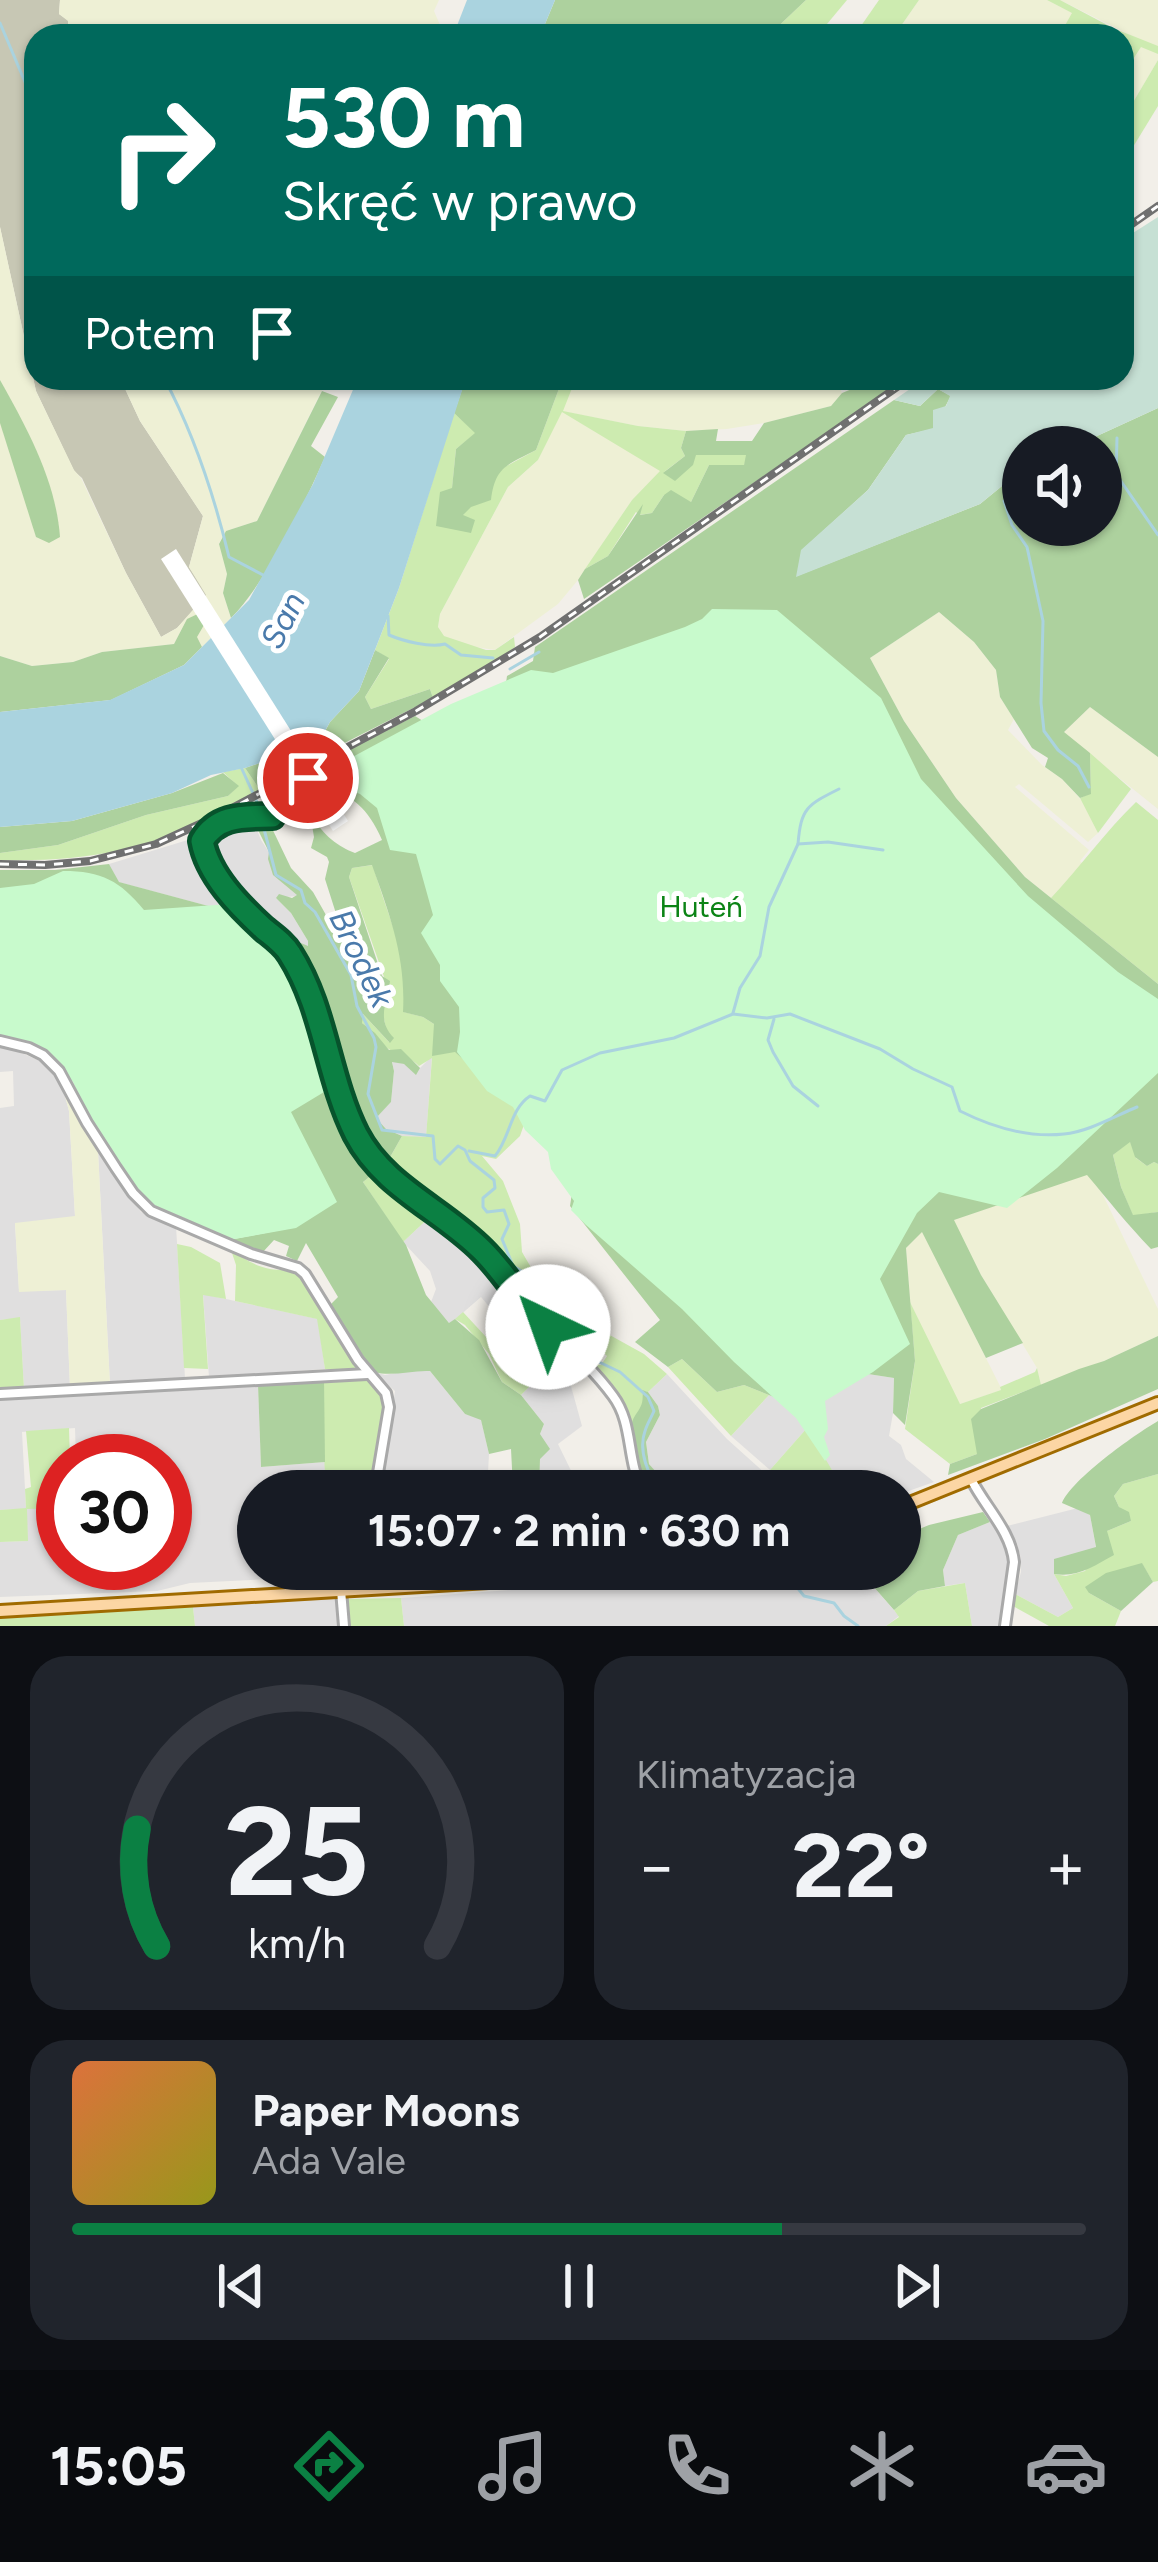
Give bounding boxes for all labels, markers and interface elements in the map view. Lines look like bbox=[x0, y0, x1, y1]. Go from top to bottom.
text: 530 m bbox=[282, 67, 525, 168]
icon: right bbox=[84, 72, 240, 228]
text: Skręć w prawo bbox=[282, 169, 638, 234]
icon: arrive bbox=[239, 300, 305, 366]
text: Potem bbox=[84, 306, 215, 360]
map controls bbox=[1002, 426, 1122, 546]
button: sound bbox=[1002, 426, 1122, 546]
water label: San bbox=[252, 586, 313, 655]
pin bbox=[257, 727, 359, 829]
icon: arrive bbox=[275, 745, 341, 811]
park label: Huteń bbox=[659, 888, 743, 925]
water label: Brodek bbox=[321, 903, 402, 1014]
position arrow bbox=[485, 1264, 611, 1390]
speed limit sign: 30 bbox=[36, 1434, 192, 1590]
text: 15:07 · 2 min · 630 m bbox=[368, 1503, 790, 1557]
text: Klimatyzacja bbox=[636, 1751, 856, 1798]
text: 25 bbox=[225, 1776, 369, 1926]
text: 22° bbox=[792, 1811, 930, 1920]
text: − bbox=[636, 1826, 677, 1906]
text: + bbox=[1045, 1826, 1086, 1906]
text: km/h bbox=[248, 1917, 346, 1969]
text: Paper Moons bbox=[252, 2083, 520, 2137]
text: Ada Vale bbox=[252, 2137, 406, 2184]
icon: previous bbox=[208, 2253, 274, 2319]
icon: pause bbox=[546, 2253, 612, 2319]
icon: next bbox=[884, 2253, 950, 2319]
icon: directions bbox=[287, 2424, 371, 2508]
icon: music bbox=[471, 2424, 555, 2508]
icon: phone bbox=[655, 2424, 739, 2508]
icon: climate bbox=[840, 2424, 924, 2508]
icon: car bbox=[1024, 2424, 1108, 2508]
text: 15:05 bbox=[50, 2434, 187, 2499]

